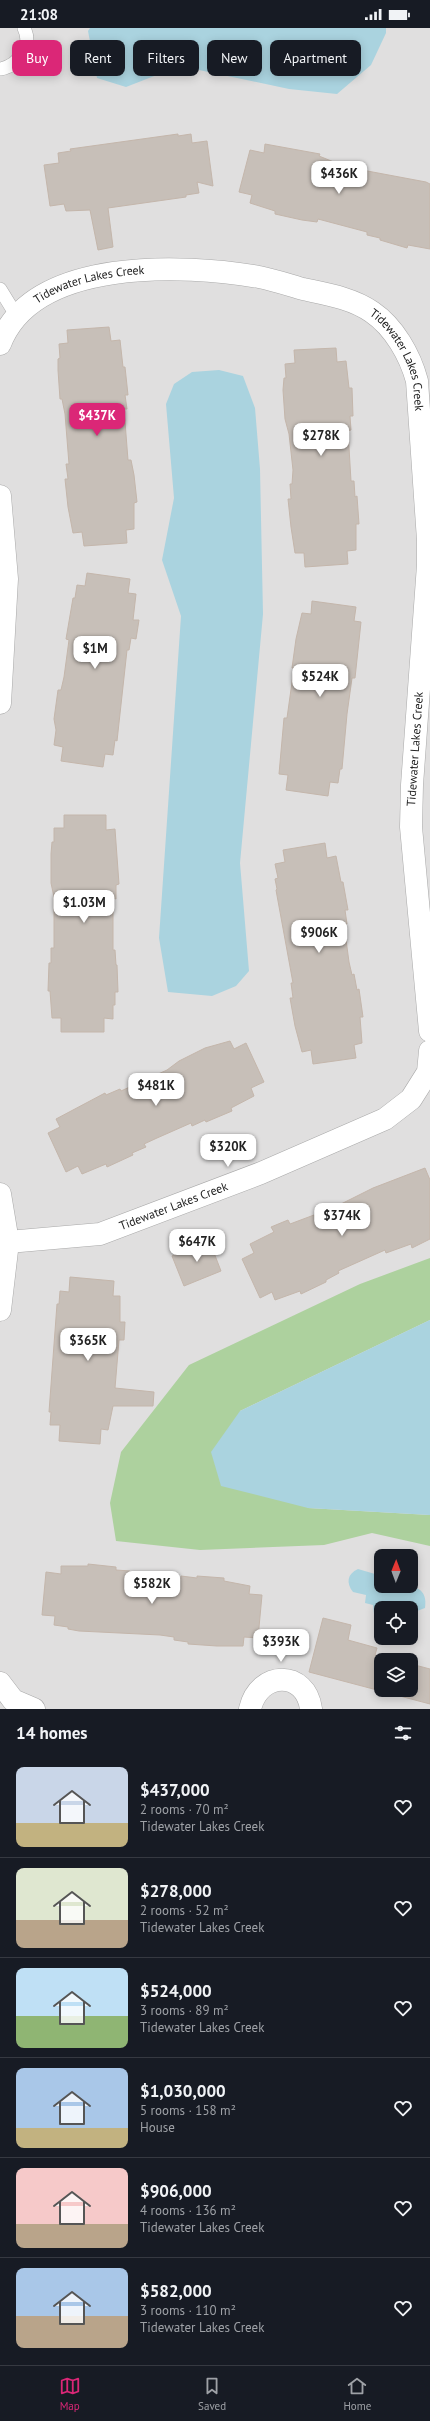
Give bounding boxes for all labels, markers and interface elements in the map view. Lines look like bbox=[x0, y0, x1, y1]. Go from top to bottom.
text: 21:08 bbox=[20, 5, 58, 24]
chip: Buy bbox=[12, 40, 62, 76]
chip: Rent bbox=[70, 40, 125, 76]
chip: Filters bbox=[133, 40, 199, 76]
chip: New bbox=[207, 40, 262, 76]
chip: Apartment bbox=[270, 40, 361, 76]
pin: $436K bbox=[311, 161, 367, 195]
text: $436K bbox=[320, 165, 358, 182]
street label: Tidewater Lakes Creek bbox=[30, 262, 145, 306]
street label: Tidewater Lakes Creek bbox=[367, 305, 427, 412]
pin: $437K bbox=[69, 403, 125, 437]
text: $437K bbox=[78, 407, 116, 424]
pin: $278K bbox=[293, 423, 349, 457]
text: $278K bbox=[302, 427, 340, 444]
pin: $1M bbox=[76, 636, 114, 670]
text: $1M bbox=[82, 640, 108, 657]
pin: $524K bbox=[292, 664, 348, 698]
text: $524K bbox=[301, 668, 339, 685]
street label: Tidewater Lakes Creek bbox=[403, 691, 426, 807]
pin: $1.03M bbox=[51, 890, 117, 924]
text: $1.03M bbox=[62, 894, 106, 911]
pin: $906K bbox=[291, 920, 347, 954]
text: $906K bbox=[300, 924, 338, 941]
pin: $481K bbox=[128, 1073, 184, 1107]
text: $481K bbox=[137, 1077, 175, 1094]
pin: $320K bbox=[200, 1134, 256, 1168]
text: $320K bbox=[209, 1138, 247, 1155]
street label: Tidewater Lakes Creek bbox=[117, 1178, 230, 1233]
pin: $374K bbox=[314, 1203, 370, 1237]
text: $374K bbox=[323, 1207, 361, 1224]
pin: $647K bbox=[169, 1229, 225, 1263]
text: $647K bbox=[178, 1233, 216, 1250]
pin: $365K bbox=[60, 1328, 116, 1362]
text: $365K bbox=[69, 1332, 107, 1349]
north arrow bbox=[374, 1549, 418, 1593]
map controls bbox=[374, 1549, 418, 1697]
pin: $582K bbox=[124, 1571, 180, 1605]
text: $582K bbox=[133, 1575, 171, 1592]
button: locate bbox=[374, 1601, 418, 1645]
pin: $393K bbox=[253, 1629, 309, 1663]
text: $393K bbox=[262, 1633, 300, 1650]
button: layers bbox=[374, 1653, 418, 1697]
text: 14 homes bbox=[16, 1722, 87, 1744]
icon: filters bbox=[392, 1722, 414, 1744]
text: $437,000 bbox=[140, 1779, 210, 1801]
icon: home bbox=[48, 1783, 96, 1831]
icon: heart bbox=[392, 1796, 414, 1818]
text: 2 rooms · 70 m² bbox=[140, 1801, 229, 1818]
text: Tidewater Lakes Creek bbox=[140, 1818, 264, 1835]
text: $278,000 bbox=[140, 1880, 212, 1902]
icon: home bbox=[48, 1884, 96, 1932]
icon: heart bbox=[392, 1897, 414, 1919]
text: 2 rooms · 52 m² bbox=[140, 1902, 229, 1919]
text: Tidewater Lakes Creek bbox=[140, 1919, 264, 1936]
text: $524,000 bbox=[140, 1980, 212, 2002]
icon: home bbox=[48, 1984, 96, 2032]
icon: heart bbox=[392, 1997, 414, 2019]
text: 3 rooms · 89 m² bbox=[140, 2002, 229, 2019]
text: Tidewater Lakes Creek bbox=[140, 2019, 264, 2036]
text: $1,030,000 bbox=[140, 2080, 226, 2102]
icon: home bbox=[48, 2084, 96, 2132]
icon: heart bbox=[392, 2097, 414, 2119]
text: 5 rooms · 158 m² bbox=[140, 2102, 236, 2119]
text: House bbox=[140, 2119, 175, 2136]
text: $906,000 bbox=[140, 2180, 212, 2202]
icon: home bbox=[48, 2184, 96, 2232]
icon: heart bbox=[392, 2197, 414, 2219]
text: 4 rooms · 136 m² bbox=[140, 2202, 236, 2219]
text: Tidewater Lakes Creek bbox=[140, 2219, 264, 2236]
text: $582,000 bbox=[140, 2280, 212, 2302]
icon: home bbox=[48, 2284, 96, 2332]
icon: heart bbox=[392, 2297, 414, 2319]
text: 3 rooms · 110 m² bbox=[140, 2302, 236, 2319]
text: Tidewater Lakes Creek bbox=[140, 2319, 264, 2336]
tab: Map bbox=[59, 2375, 81, 2413]
tab: Saved bbox=[198, 2375, 226, 2413]
tab: Home bbox=[343, 2375, 371, 2413]

